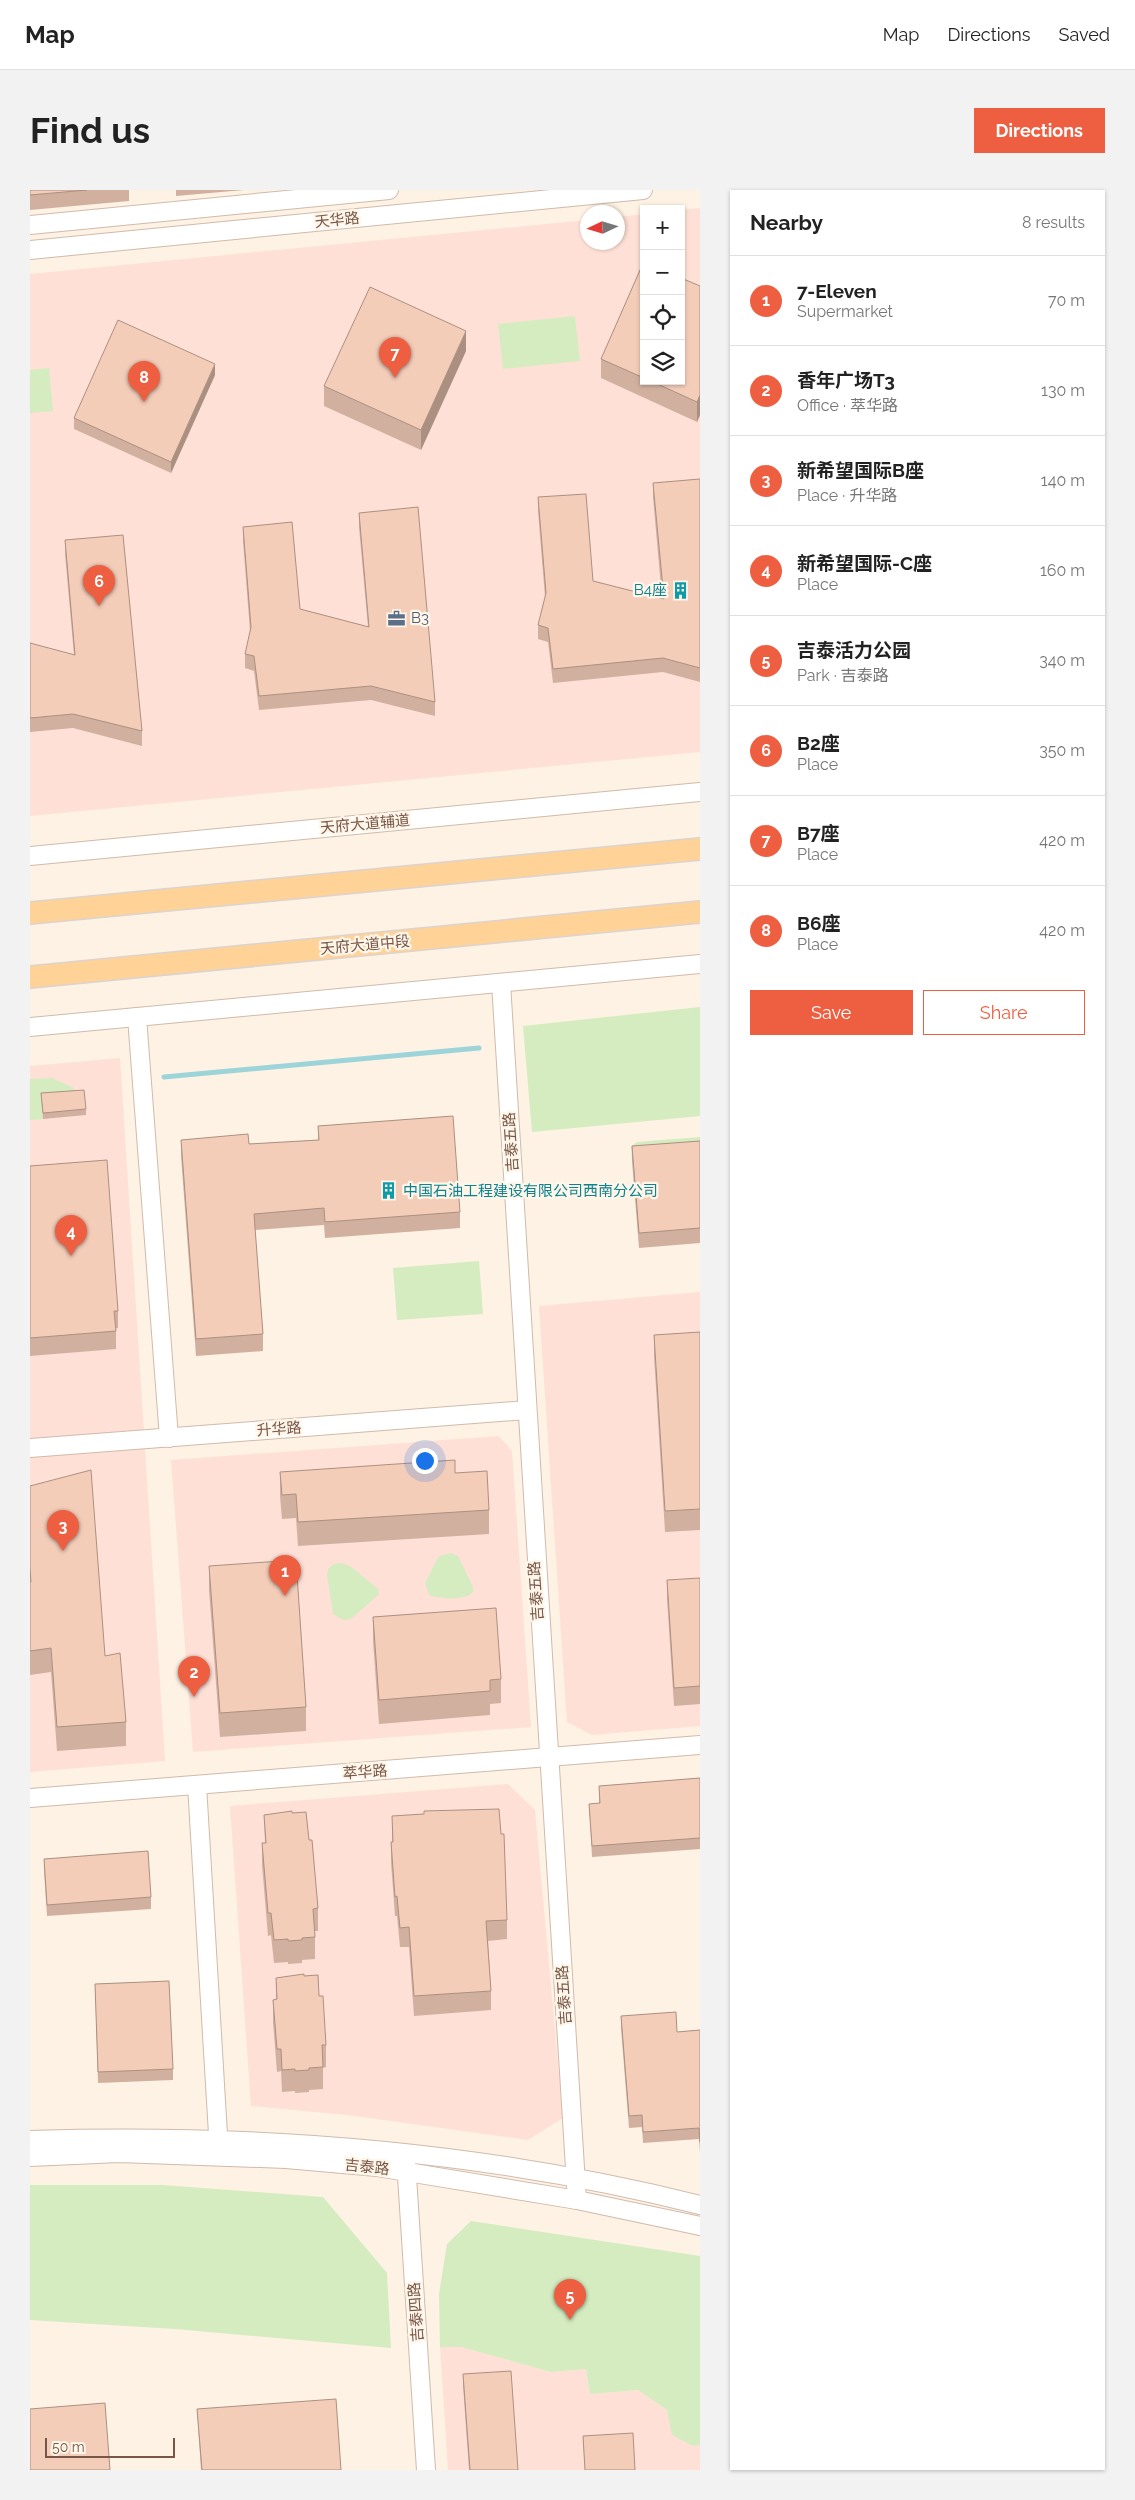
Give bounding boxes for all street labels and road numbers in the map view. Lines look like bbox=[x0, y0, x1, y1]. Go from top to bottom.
street label: 天华路 bbox=[314, 209, 360, 231]
street label: 天府大道辅道 bbox=[319, 811, 411, 837]
street label: 天府大道中段 bbox=[319, 932, 411, 958]
street label: 吉泰五路 bbox=[500, 1111, 522, 1173]
street label: 升华路 bbox=[256, 1418, 302, 1440]
street label: 吉泰五路 bbox=[525, 1560, 547, 1622]
street label: 萃华路 bbox=[342, 1761, 388, 1783]
street label: 吉泰五路 bbox=[553, 1964, 575, 2026]
street label: 吉泰路 bbox=[344, 2156, 390, 2178]
street label: 吉泰四路 bbox=[405, 2281, 427, 2343]

